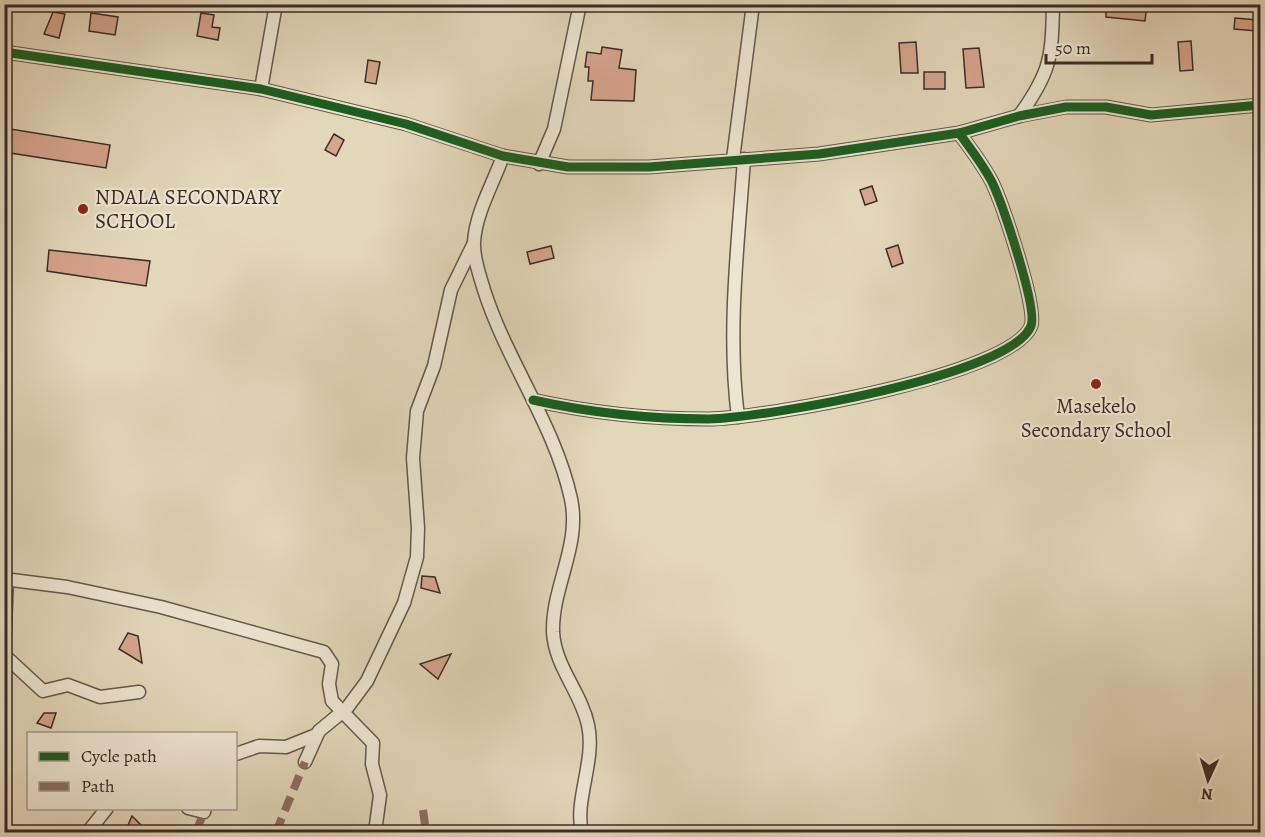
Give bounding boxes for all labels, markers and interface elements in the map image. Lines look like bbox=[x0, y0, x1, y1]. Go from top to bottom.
scale bar bbox=[1046, 27, 1152, 65]
text: 50 m bbox=[1055, 36, 1091, 60]
place label: NDALA SECONDARY SCHOOL bbox=[95, 183, 282, 235]
marker: NDALA SECONDARY SCHOOL bbox=[76, 202, 90, 216]
marker: Masekelo Secondary School bbox=[1089, 377, 1103, 391]
place label: Masekelo Secondary School bbox=[1021, 392, 1171, 444]
legend bbox=[27, 732, 237, 810]
text: Cycle path bbox=[81, 744, 157, 768]
north arrow bbox=[1178, 750, 1238, 810]
text: Path bbox=[81, 774, 115, 798]
text: N bbox=[1200, 783, 1214, 805]

